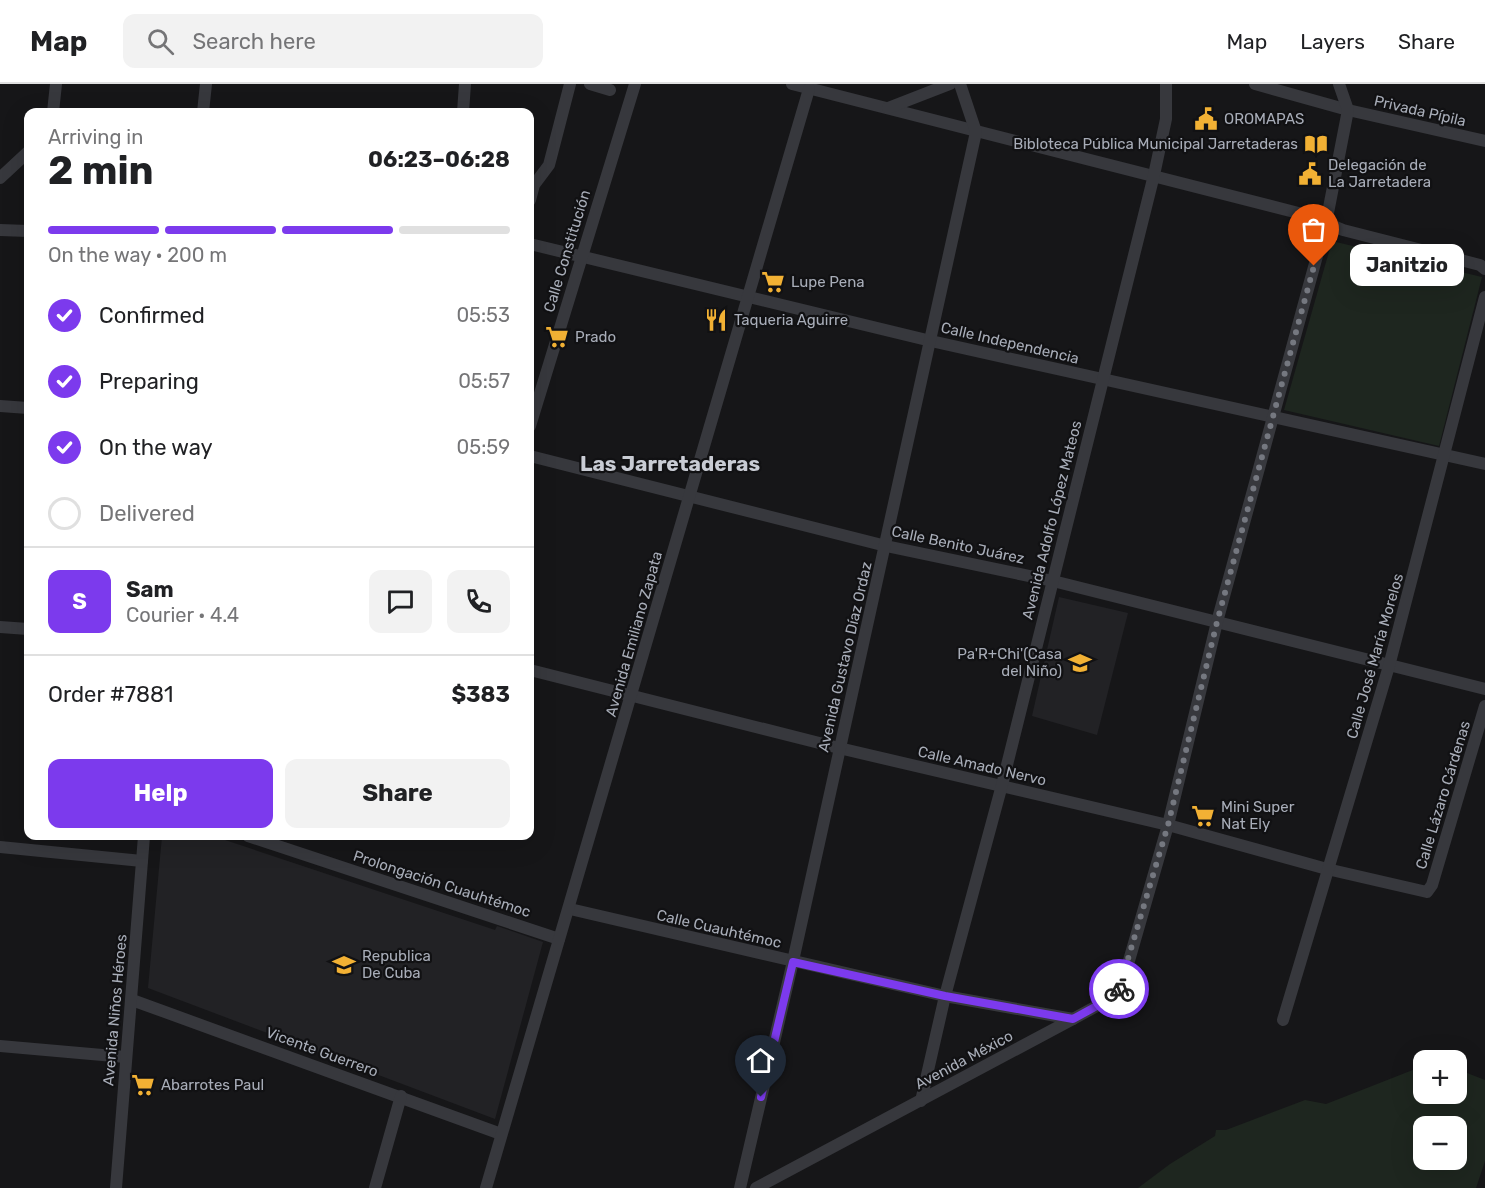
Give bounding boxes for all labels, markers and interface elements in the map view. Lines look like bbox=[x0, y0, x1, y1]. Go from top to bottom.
search box bbox=[123, 14, 543, 68]
text: Map bbox=[30, 25, 87, 58]
icon: search bbox=[144, 25, 177, 58]
text: Search here bbox=[192, 28, 316, 55]
text: Map bbox=[1226, 29, 1267, 54]
text: Layers bbox=[1300, 29, 1365, 54]
text: Share bbox=[1398, 29, 1455, 54]
street label: Privada Pípila bbox=[1372, 92, 1468, 130]
public building icon: OROMAPAS bbox=[1193, 106, 1219, 132]
place label: OROMAPAS bbox=[1224, 110, 1304, 128]
text: Arriving in bbox=[48, 125, 143, 149]
library icon: Bibloteca Pública Municipal Jarretaderas bbox=[1303, 131, 1329, 157]
place label: Bibloteca Pública Municipal Jarretaderas bbox=[1013, 135, 1298, 153]
text: 06:23–06:28 bbox=[368, 146, 510, 173]
text: 2 min bbox=[48, 148, 154, 194]
place label: Delegación de La Jarretadera bbox=[1328, 156, 1431, 191]
public building icon: Delegación de La Jarretadera bbox=[1297, 161, 1323, 187]
street label: Calle Constitución bbox=[540, 188, 594, 314]
pin bbox=[1288, 204, 1339, 266]
icon: bag bbox=[1297, 213, 1330, 246]
text: On the way · 200 m bbox=[48, 243, 227, 267]
callout: Janitzio bbox=[1350, 245, 1464, 287]
text: Janitzio bbox=[1366, 253, 1448, 277]
supermarket icon: Lupe Pena bbox=[760, 269, 786, 295]
place label: Lupe Pena bbox=[791, 273, 865, 291]
icon: check bbox=[48, 299, 81, 332]
text: Confirmed bbox=[99, 302, 205, 329]
text: 05:53 bbox=[456, 303, 510, 327]
restaurant icon: Taqueria Aguirre bbox=[703, 307, 729, 333]
place label: Taqueria Aguirre bbox=[734, 311, 848, 329]
street label: Calle Independencia bbox=[939, 318, 1081, 368]
supermarket icon: Prado bbox=[544, 324, 570, 350]
place label: Prado bbox=[575, 328, 616, 346]
icon: check bbox=[48, 365, 81, 398]
text: Preparing bbox=[99, 368, 199, 395]
text: 05:57 bbox=[458, 369, 510, 393]
street label: Avenida Adolfo López Mateos bbox=[1019, 418, 1086, 621]
icon: check bbox=[48, 431, 81, 464]
text: On the way bbox=[99, 434, 213, 461]
text: 05:59 bbox=[457, 435, 510, 459]
district label: Las Jarretaderas bbox=[580, 451, 760, 476]
text: Delivered bbox=[99, 500, 195, 527]
street label: Calle Benito Juárez bbox=[890, 522, 1026, 568]
street label: Avenida Emiliano Zapata bbox=[602, 549, 666, 719]
street label: Avenida Gustavo Díaz Ordaz bbox=[814, 560, 876, 754]
button: chat bbox=[369, 570, 432, 633]
button: phone bbox=[447, 570, 510, 633]
street label: Calle José María Morelos bbox=[1343, 571, 1407, 741]
text: Sam bbox=[126, 576, 174, 603]
text: S bbox=[72, 588, 87, 615]
text: Courier · 4.4 bbox=[126, 603, 239, 627]
place label: Pa'R+Chi'(Casa del Niño) bbox=[957, 645, 1062, 680]
school or university icon: Pa'R+Chi'(Casa del Niño) bbox=[1067, 650, 1093, 676]
text: Order #7881 bbox=[48, 681, 173, 708]
text: $383 bbox=[451, 681, 510, 708]
street label: Calle Lázaro Cárdenas bbox=[1412, 718, 1474, 871]
street label: Calle Amado Nervo bbox=[916, 742, 1048, 790]
button: Help bbox=[48, 759, 273, 828]
button: Share bbox=[285, 759, 510, 828]
place label: Mini Super Nat Ely bbox=[1221, 798, 1295, 833]
supermarket icon: Mini Super Nat Ely bbox=[1190, 803, 1216, 829]
street label: Prolongación Cuauhtémoc bbox=[351, 847, 533, 921]
street label: Calle Cuauhtémoc bbox=[655, 906, 783, 952]
street label: Avenida Niños Héroes bbox=[99, 933, 131, 1087]
place label: Republica De Cuba bbox=[362, 947, 431, 982]
school or university icon: Republica De Cuba bbox=[331, 952, 357, 978]
courier bbox=[1089, 959, 1149, 1019]
icon: bike bbox=[1103, 973, 1136, 1006]
street label: Vicente Guerrero bbox=[263, 1023, 381, 1081]
street label: Avenida México bbox=[912, 1027, 1016, 1093]
pin bbox=[735, 1035, 786, 1097]
icon: home bbox=[744, 1044, 777, 1077]
map controls bbox=[1413, 1050, 1467, 1170]
button: + bbox=[1413, 1050, 1467, 1104]
supermarket icon: Abarrotes Paul bbox=[130, 1072, 156, 1098]
place label: Abarrotes Paul bbox=[161, 1076, 264, 1094]
button: − bbox=[1413, 1116, 1467, 1170]

